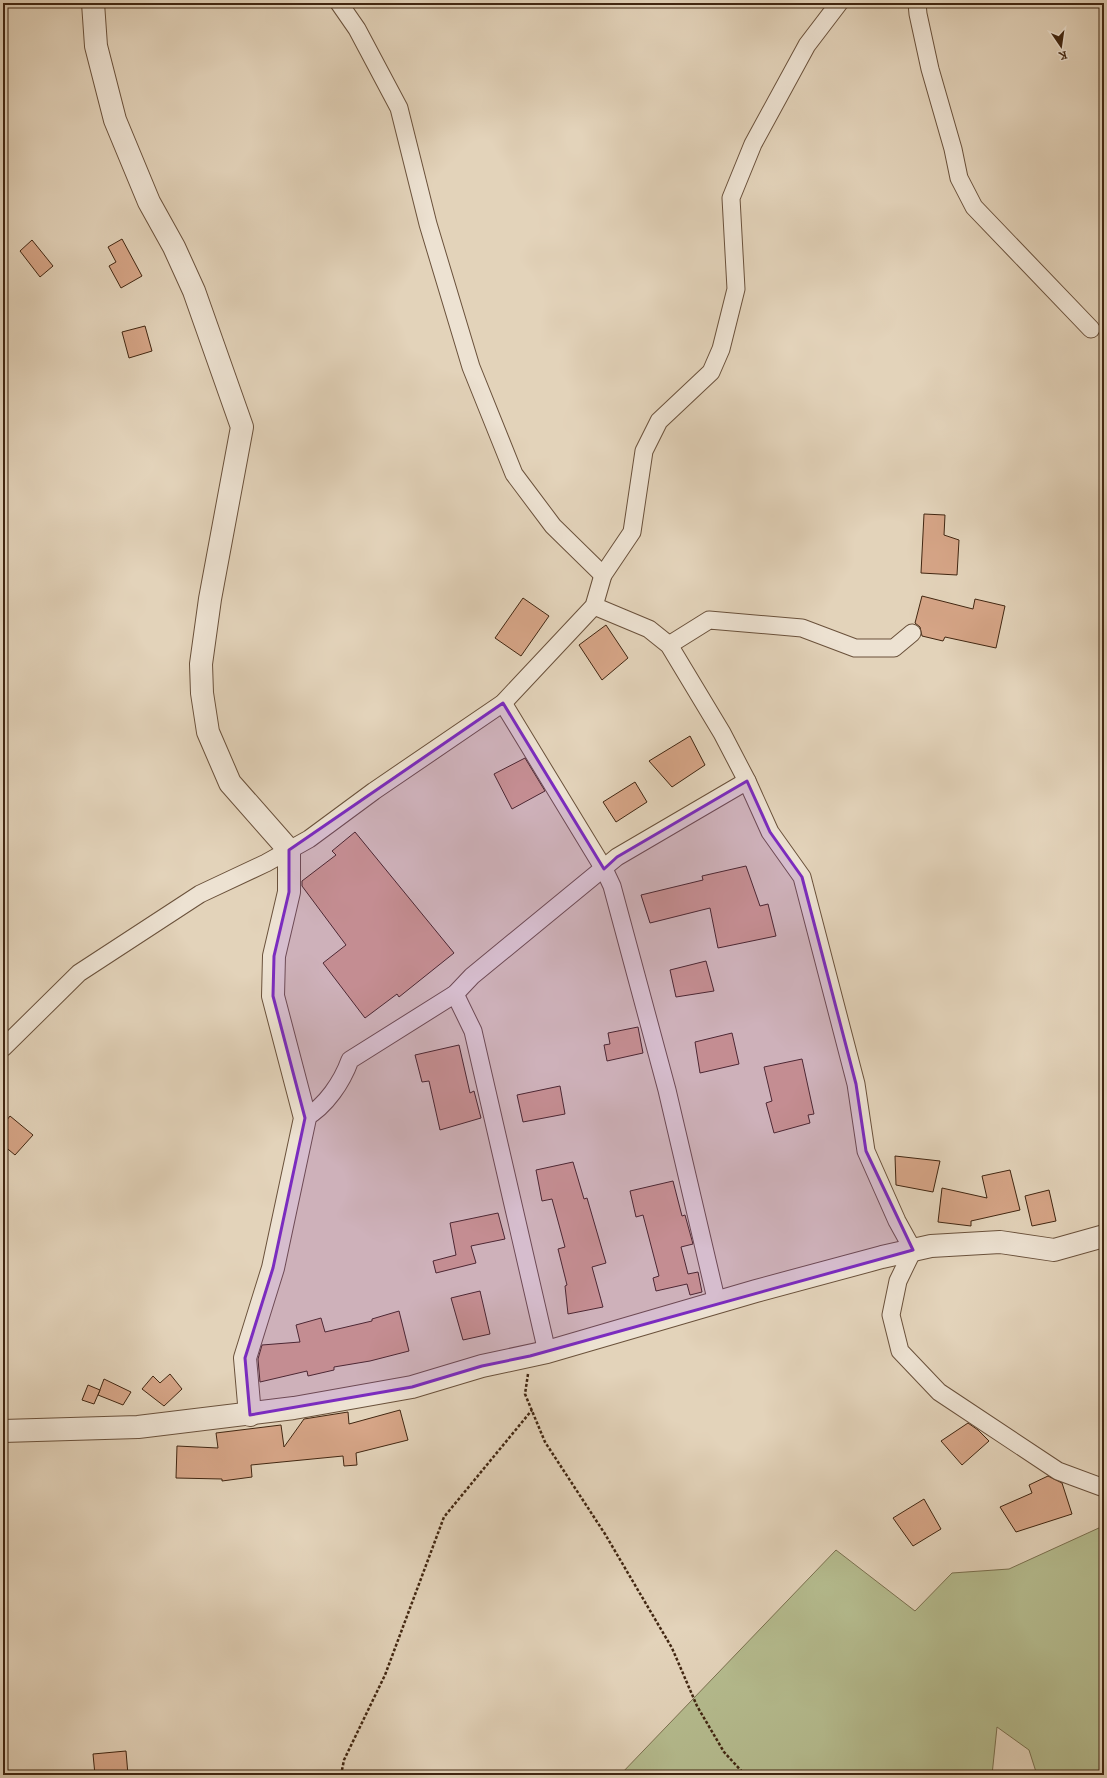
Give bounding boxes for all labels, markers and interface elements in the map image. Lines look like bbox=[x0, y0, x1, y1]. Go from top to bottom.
north arrow bbox=[1041, 26, 1081, 66]
text: K bbox=[1057, 47, 1068, 63]

